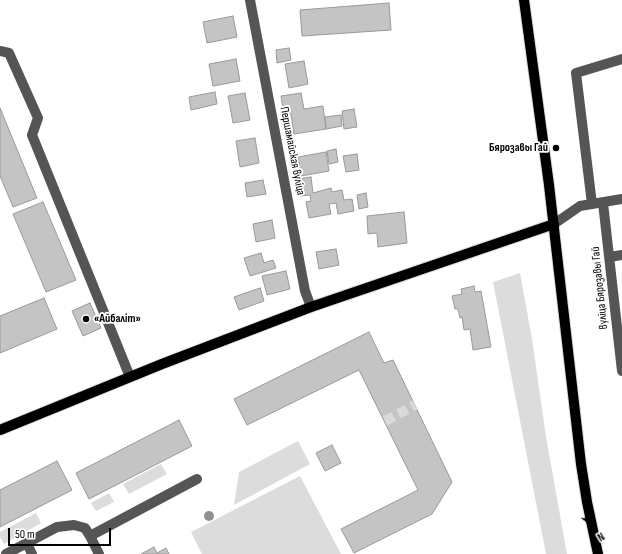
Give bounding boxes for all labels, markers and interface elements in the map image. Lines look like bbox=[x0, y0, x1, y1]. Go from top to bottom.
street label: Першамайская вуліца bbox=[276, 106, 308, 196]
place label: Бярозавы Гай bbox=[489, 141, 548, 155]
marker: Бярозавы Гай bbox=[551, 143, 561, 153]
street label: вуліца Бярозавы Гай bbox=[588, 246, 612, 330]
place label: «Айбаліт» bbox=[94, 312, 141, 326]
marker: «Айбаліт» bbox=[81, 314, 91, 324]
north arrow bbox=[574, 506, 614, 546]
scale bar bbox=[10, 520, 113, 546]
text: 50 m bbox=[15, 527, 35, 542]
text: N bbox=[595, 530, 607, 544]

